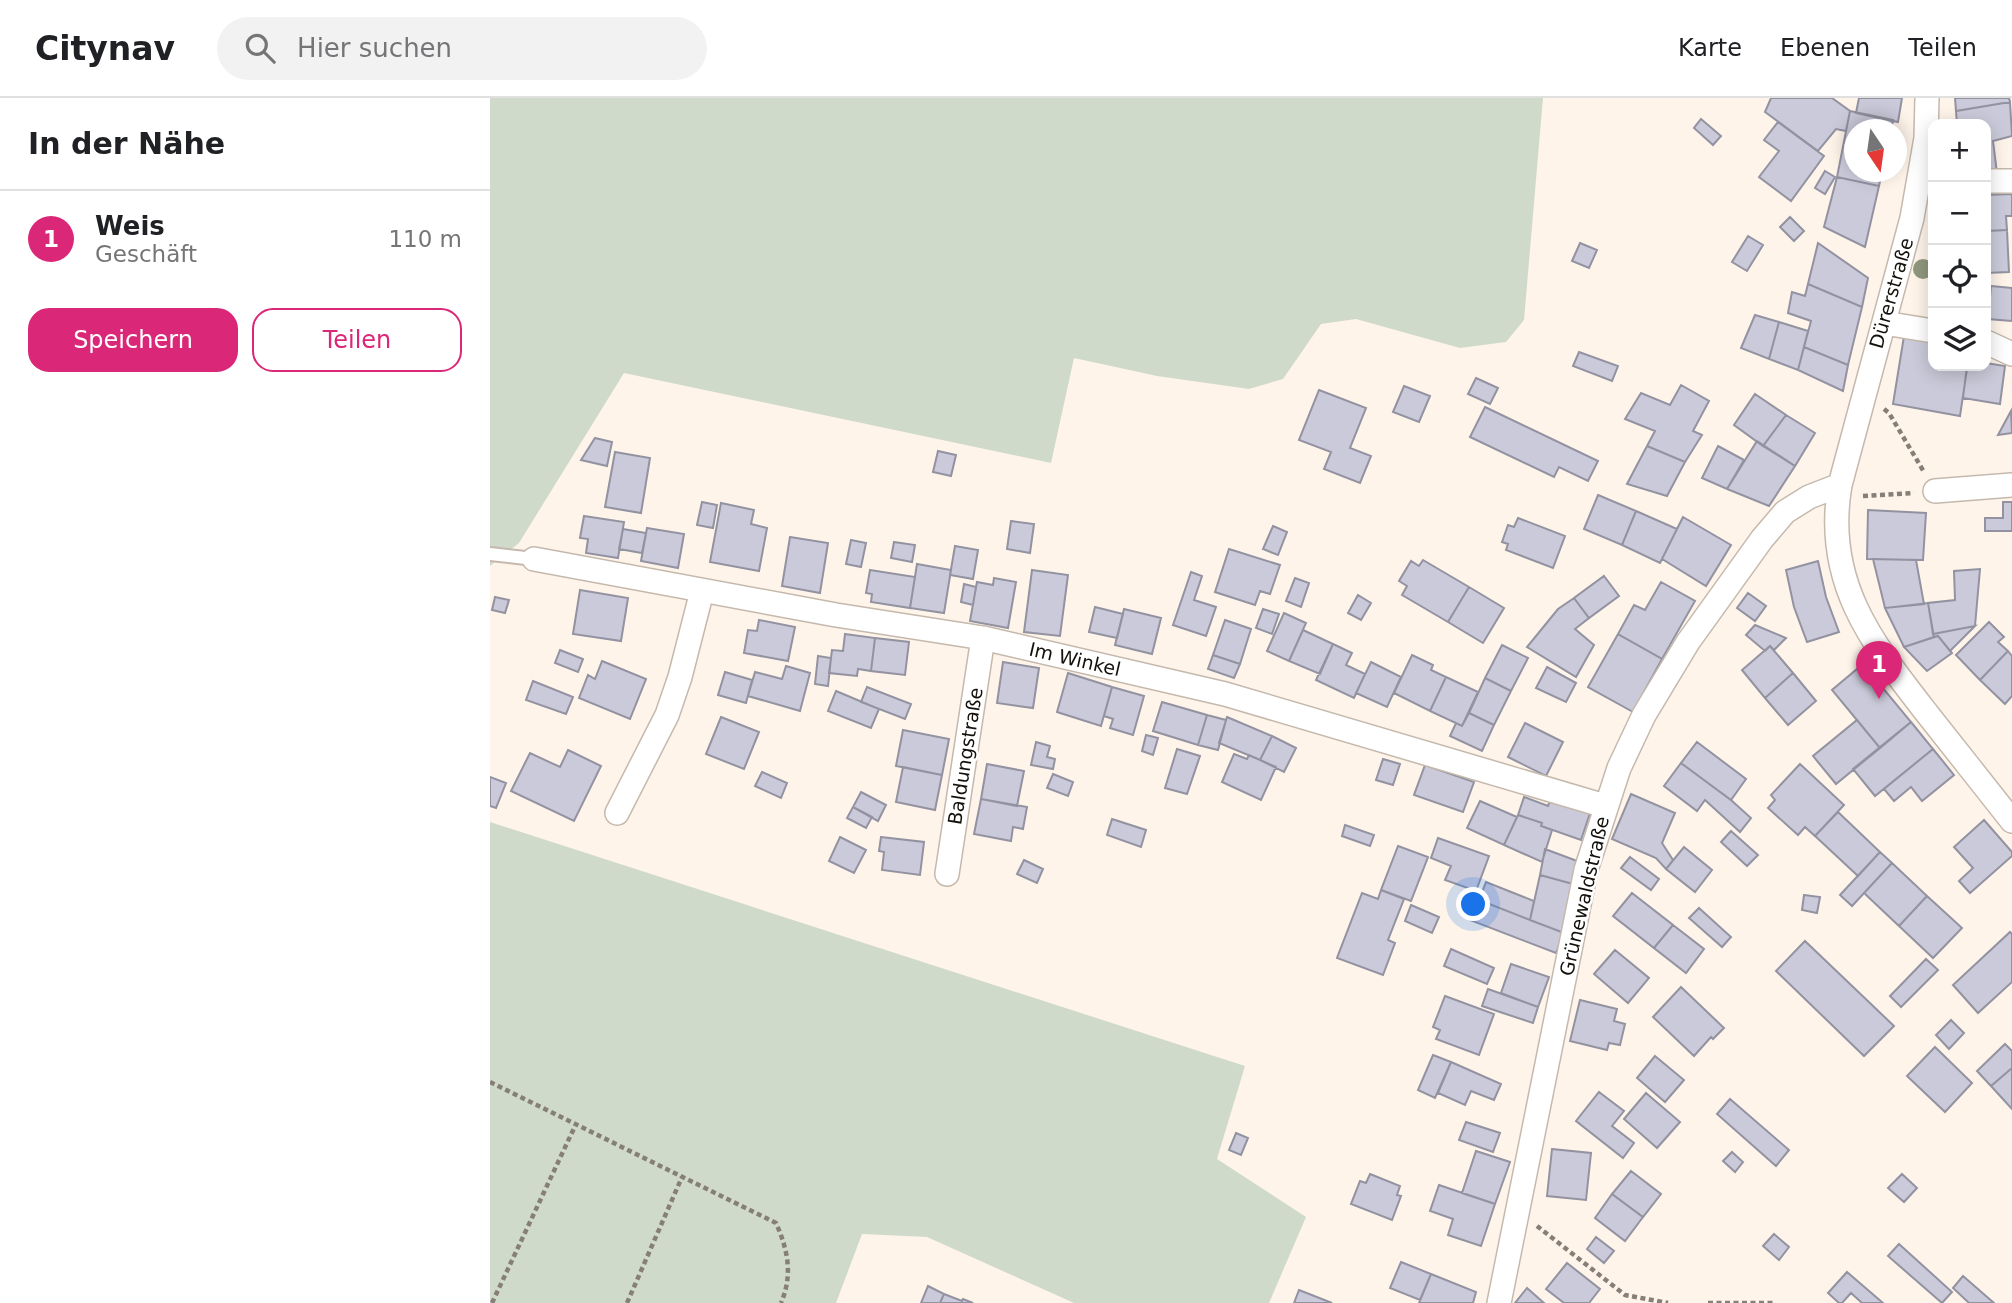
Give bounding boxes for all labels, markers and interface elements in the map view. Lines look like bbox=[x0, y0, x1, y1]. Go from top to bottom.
search box bbox=[217, 17, 707, 80]
text: Citynav bbox=[35, 29, 175, 68]
icon: search bbox=[241, 29, 279, 67]
text: Hier suchen bbox=[297, 33, 452, 63]
text: Karte bbox=[1678, 34, 1742, 62]
text: Ebenen bbox=[1780, 34, 1870, 62]
text: Teilen bbox=[1908, 34, 1977, 62]
north arrow bbox=[1844, 119, 1907, 182]
map controls bbox=[1928, 119, 1991, 371]
button: + bbox=[1928, 119, 1991, 182]
text: In der Nähe bbox=[28, 126, 225, 161]
button: − bbox=[1928, 182, 1991, 245]
text: Weis bbox=[95, 211, 165, 241]
text: 1 bbox=[43, 226, 59, 252]
text: 110 m bbox=[388, 226, 462, 252]
street label: Dürerstraße bbox=[1865, 235, 1917, 351]
text: Geschäft bbox=[95, 241, 197, 267]
button: locate bbox=[1928, 245, 1991, 308]
button: Speichern bbox=[28, 308, 238, 372]
button: Teilen bbox=[252, 308, 462, 372]
button: layers bbox=[1928, 308, 1991, 371]
street label: Im Winkel bbox=[1027, 638, 1123, 680]
pin: 1 bbox=[1856, 641, 1902, 699]
street label: Baldungstraße bbox=[943, 686, 987, 826]
street label: Grünewaldstraße bbox=[1555, 814, 1613, 978]
your location bbox=[1456, 887, 1490, 921]

